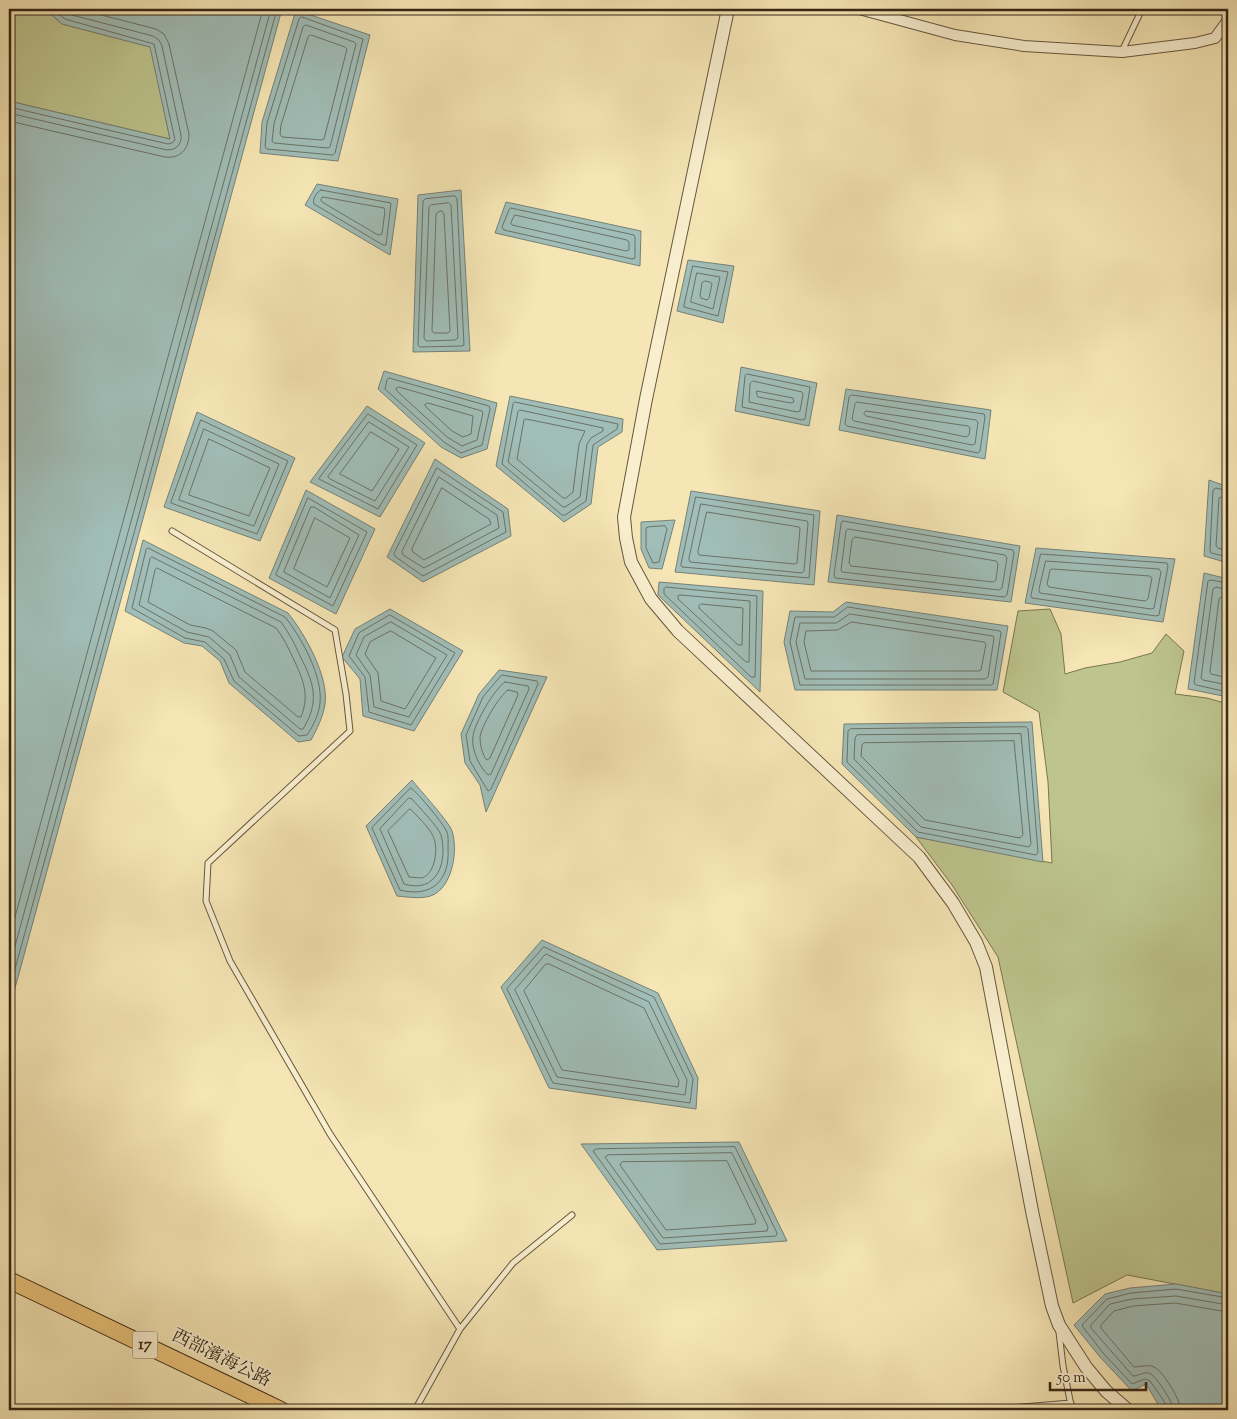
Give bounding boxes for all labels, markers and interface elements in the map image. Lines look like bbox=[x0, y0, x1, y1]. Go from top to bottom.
street label: 西部濱海公路 bbox=[167, 1324, 275, 1394]
road number: 17 bbox=[132, 1332, 158, 1358]
scale bar bbox=[1050, 1359, 1146, 1391]
text: 50 m bbox=[1056, 1368, 1086, 1389]

